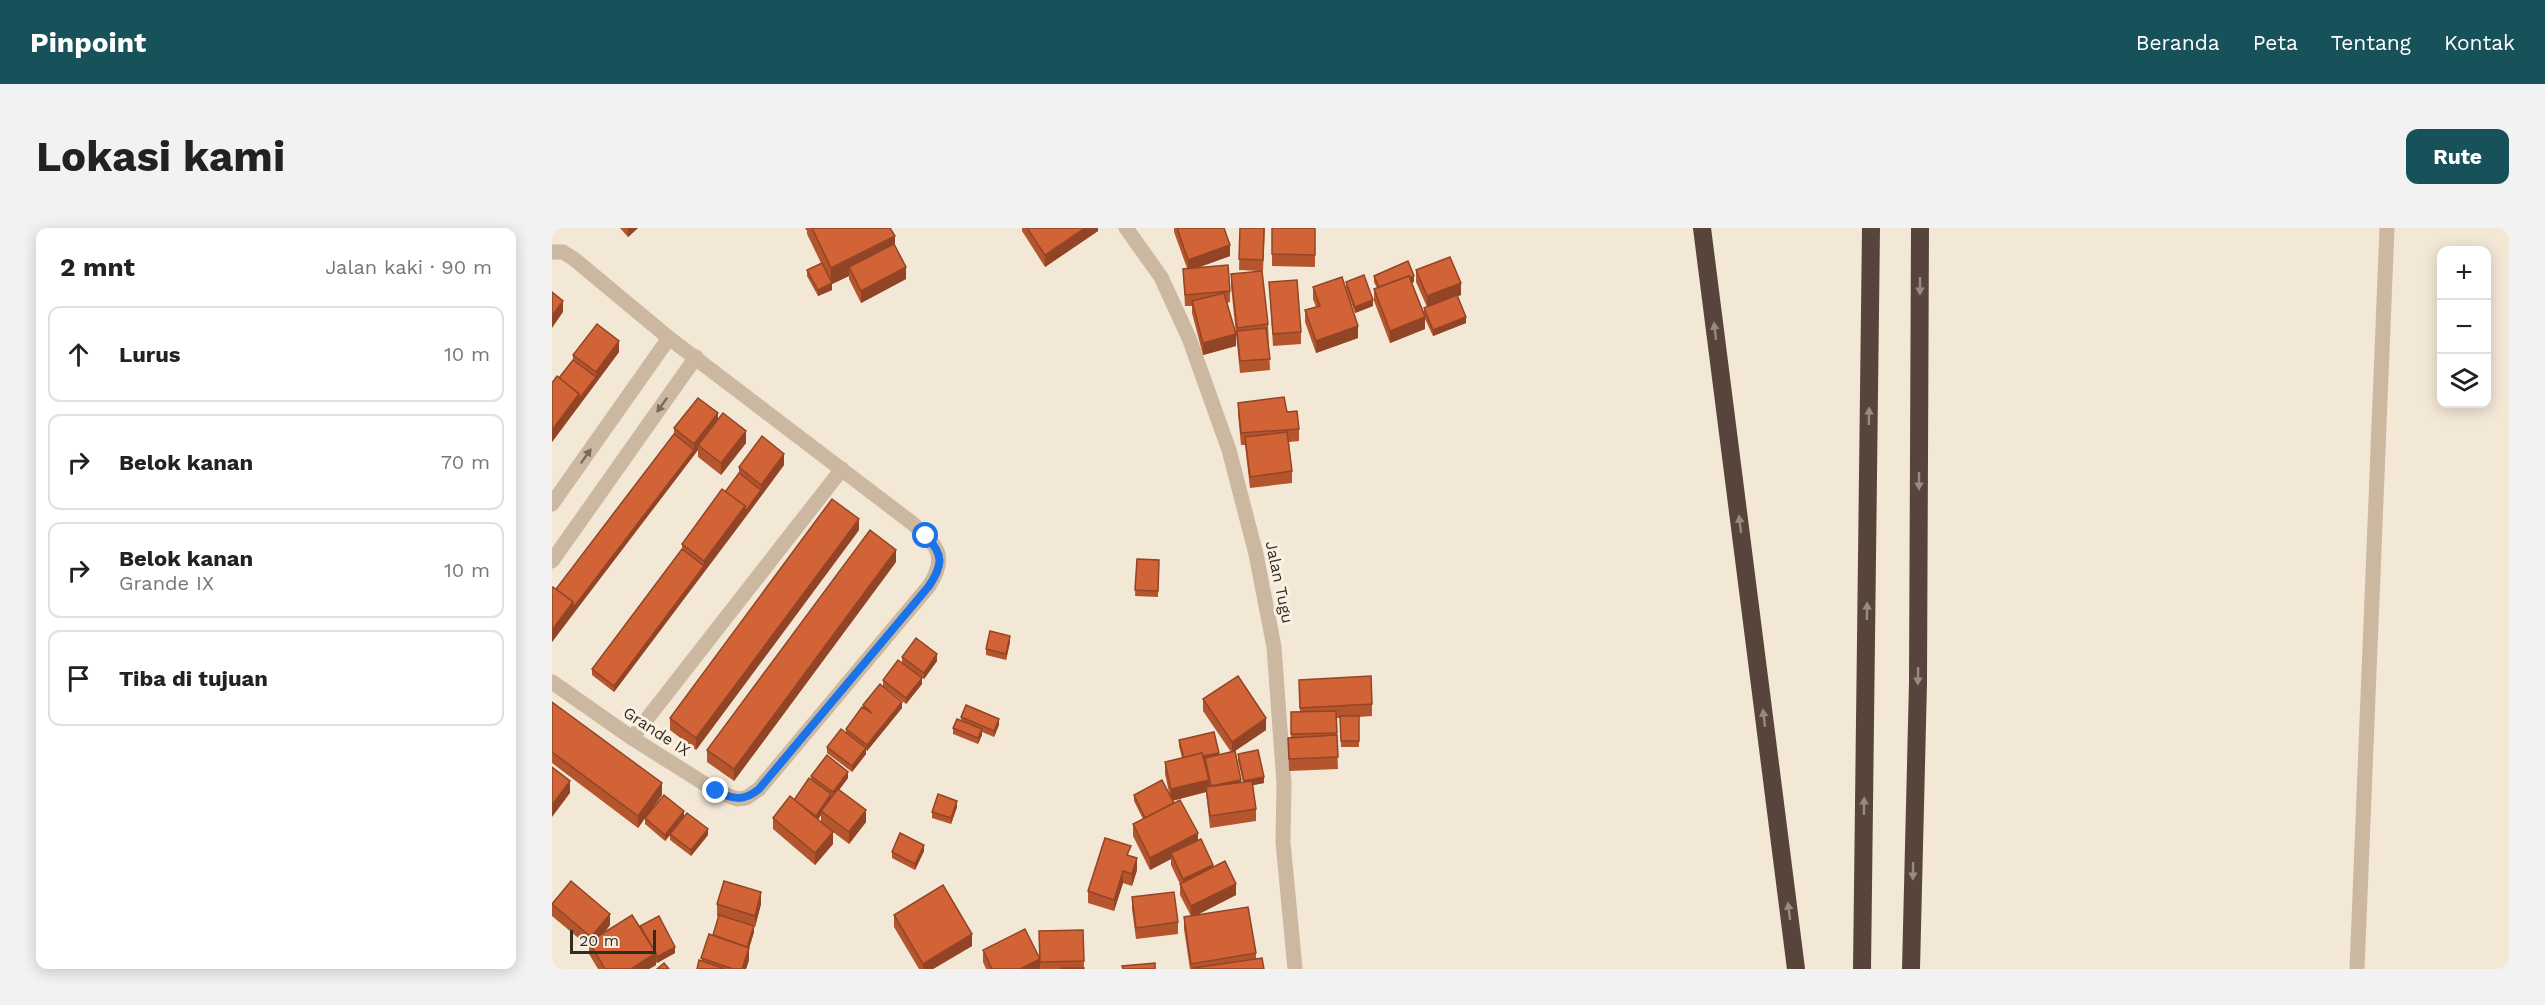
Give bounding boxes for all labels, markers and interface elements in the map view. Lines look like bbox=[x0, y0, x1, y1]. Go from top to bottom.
text: Pinpoint bbox=[30, 26, 146, 59]
text: Beranda bbox=[2136, 30, 2220, 55]
text: Peta bbox=[2253, 30, 2298, 55]
text: Tentang bbox=[2331, 30, 2411, 55]
text: Kontak bbox=[2444, 30, 2515, 55]
button: Rute bbox=[2406, 129, 2509, 184]
text: Lokasi kami bbox=[36, 132, 285, 181]
map controls bbox=[2437, 246, 2491, 408]
button: + bbox=[2437, 246, 2491, 300]
text: 2 mnt bbox=[60, 252, 135, 282]
text: Jalan kaki · 90 m bbox=[325, 255, 492, 279]
one-way arrow bbox=[1915, 277, 1925, 296]
button: − bbox=[2437, 300, 2491, 354]
one-way arrow bbox=[1710, 321, 1720, 340]
icon: ahead bbox=[62, 338, 95, 371]
text: Lurus bbox=[119, 342, 181, 367]
text: 10 m bbox=[444, 342, 490, 366]
button: layers bbox=[2437, 354, 2491, 408]
one-way arrow bbox=[656, 396, 668, 412]
one-way arrow bbox=[1864, 406, 1874, 425]
icon: right bbox=[62, 446, 95, 479]
one-way arrow bbox=[580, 449, 592, 465]
text: Belok kanan bbox=[119, 450, 253, 475]
text: 70 m bbox=[441, 450, 490, 474]
one-way arrow bbox=[1914, 472, 1924, 491]
one-way arrow bbox=[1735, 514, 1744, 533]
route start bbox=[912, 522, 938, 548]
street label: Jalan Tugu bbox=[1262, 539, 1297, 625]
text: Belok kanan bbox=[119, 546, 253, 571]
icon: right bbox=[62, 554, 95, 587]
text: 10 m bbox=[444, 558, 490, 582]
text: Grande IX bbox=[119, 571, 214, 595]
one-way arrow bbox=[1862, 601, 1872, 620]
icon: arrive bbox=[62, 662, 95, 695]
text: Tiba di tujuan bbox=[119, 666, 268, 691]
one-way arrow bbox=[1913, 667, 1923, 686]
street label: Grande IX bbox=[620, 703, 694, 760]
one-way arrow bbox=[1759, 708, 1769, 727]
route end bbox=[702, 777, 728, 803]
one-way arrow bbox=[1860, 796, 1869, 815]
one-way arrow bbox=[1908, 862, 1918, 881]
one-way arrow bbox=[1784, 901, 1793, 920]
scale bar bbox=[570, 927, 656, 954]
text: 20 m bbox=[579, 931, 619, 950]

